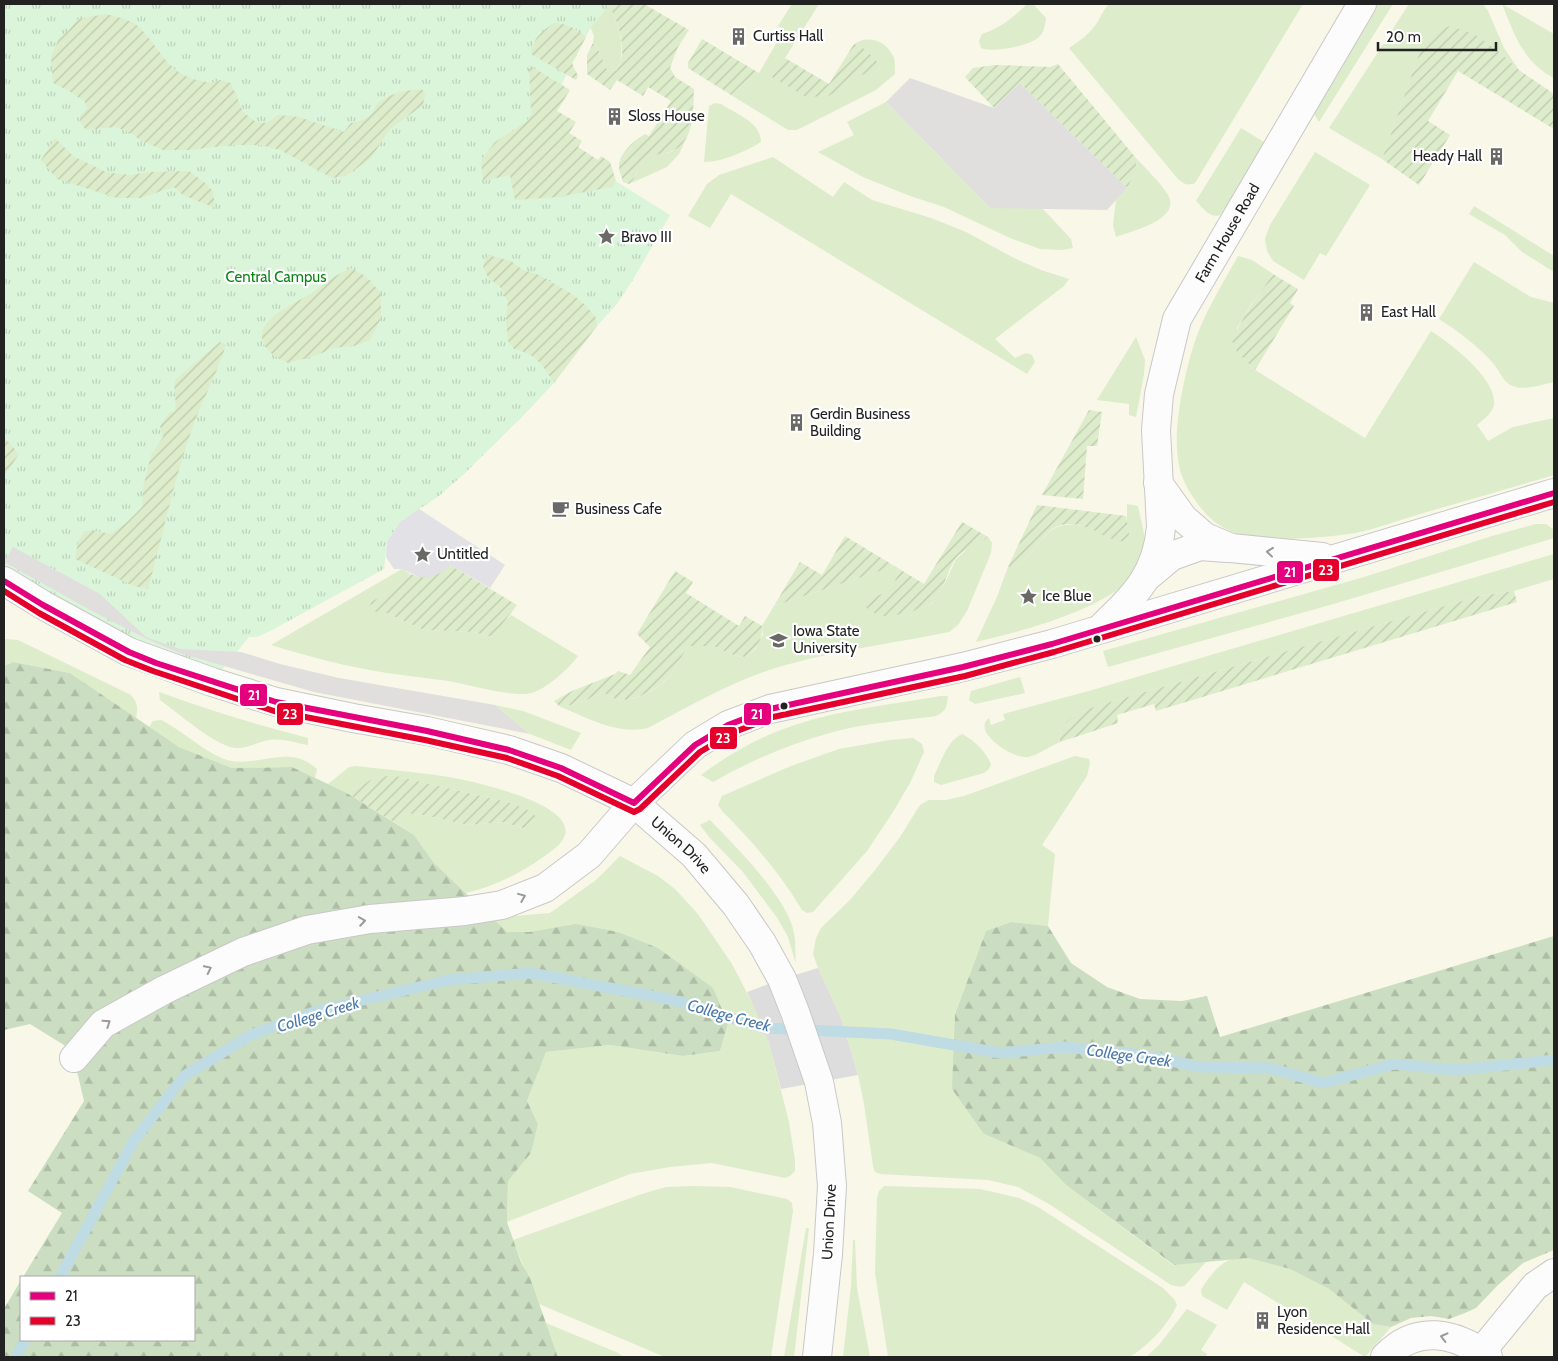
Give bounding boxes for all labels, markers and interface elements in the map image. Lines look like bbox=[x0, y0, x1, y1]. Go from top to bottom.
scale bar bbox=[1378, 20, 1496, 52]
building icon: Curtiss Hall bbox=[729, 26, 749, 46]
place label: Curtiss Hall bbox=[753, 27, 824, 45]
text: 20 m bbox=[1386, 28, 1421, 46]
building icon: Sloss House bbox=[604, 106, 624, 126]
place label: Sloss House bbox=[628, 107, 705, 125]
building icon: Heady Hall bbox=[1486, 146, 1506, 166]
place label: Heady Hall bbox=[1413, 147, 1482, 165]
street label: Farm House Road bbox=[1191, 180, 1264, 286]
place icon: Bravo III bbox=[597, 227, 617, 247]
place label: Bravo III bbox=[621, 228, 672, 246]
park label: Central Campus bbox=[226, 268, 326, 286]
building icon: East Hall bbox=[1357, 302, 1377, 322]
place label: East Hall bbox=[1381, 303, 1436, 321]
place label: Gerdin Business Building bbox=[810, 405, 910, 440]
building icon: Gerdin Business Building bbox=[786, 413, 806, 433]
cafe icon: Business Cafe bbox=[551, 499, 571, 519]
place label: Business Cafe bbox=[575, 500, 662, 518]
place icon: Untitled bbox=[413, 544, 433, 564]
place label: Untitled bbox=[437, 545, 489, 563]
one-way arrow bbox=[1266, 547, 1274, 558]
line badge: 23 bbox=[1312, 558, 1340, 582]
line badge: 21 bbox=[1276, 560, 1304, 584]
text: 23 bbox=[1319, 561, 1333, 579]
text: 21 bbox=[1284, 563, 1296, 581]
place icon: Ice Blue bbox=[1018, 586, 1038, 606]
place label: Ice Blue bbox=[1042, 587, 1092, 605]
place label: Iowa State University bbox=[793, 622, 860, 657]
school or university icon: Iowa State University bbox=[769, 630, 789, 650]
unlabelled marker bbox=[1092, 634, 1102, 644]
line badge: 21 bbox=[239, 683, 268, 707]
text: 21 bbox=[248, 686, 260, 704]
unlabelled marker bbox=[779, 701, 789, 711]
line badge: 23 bbox=[276, 702, 304, 726]
line badge: 21 bbox=[743, 702, 772, 726]
text: 23 bbox=[283, 705, 297, 723]
text: 21 bbox=[751, 705, 763, 723]
line badge: 23 bbox=[709, 726, 738, 750]
text: 23 bbox=[716, 729, 730, 747]
street label: Union Drive bbox=[647, 813, 715, 878]
one-way arrow bbox=[517, 893, 526, 903]
one-way arrow bbox=[358, 916, 366, 926]
one-way arrow bbox=[203, 965, 212, 975]
water label: College Creek bbox=[275, 993, 363, 1036]
water label: College Creek bbox=[685, 995, 773, 1036]
one-way arrow bbox=[102, 1019, 111, 1029]
water label: College Creek bbox=[1086, 1040, 1173, 1071]
street label: Union Drive bbox=[818, 1183, 840, 1260]
legend bbox=[20, 1276, 195, 1341]
text: 21 bbox=[65, 1287, 78, 1305]
place label: Lyon Residence Hall bbox=[1277, 1303, 1370, 1338]
building icon: Lyon Residence Hall bbox=[1253, 1311, 1273, 1331]
text: 23 bbox=[65, 1312, 81, 1330]
one-way arrow bbox=[1439, 1332, 1448, 1343]

